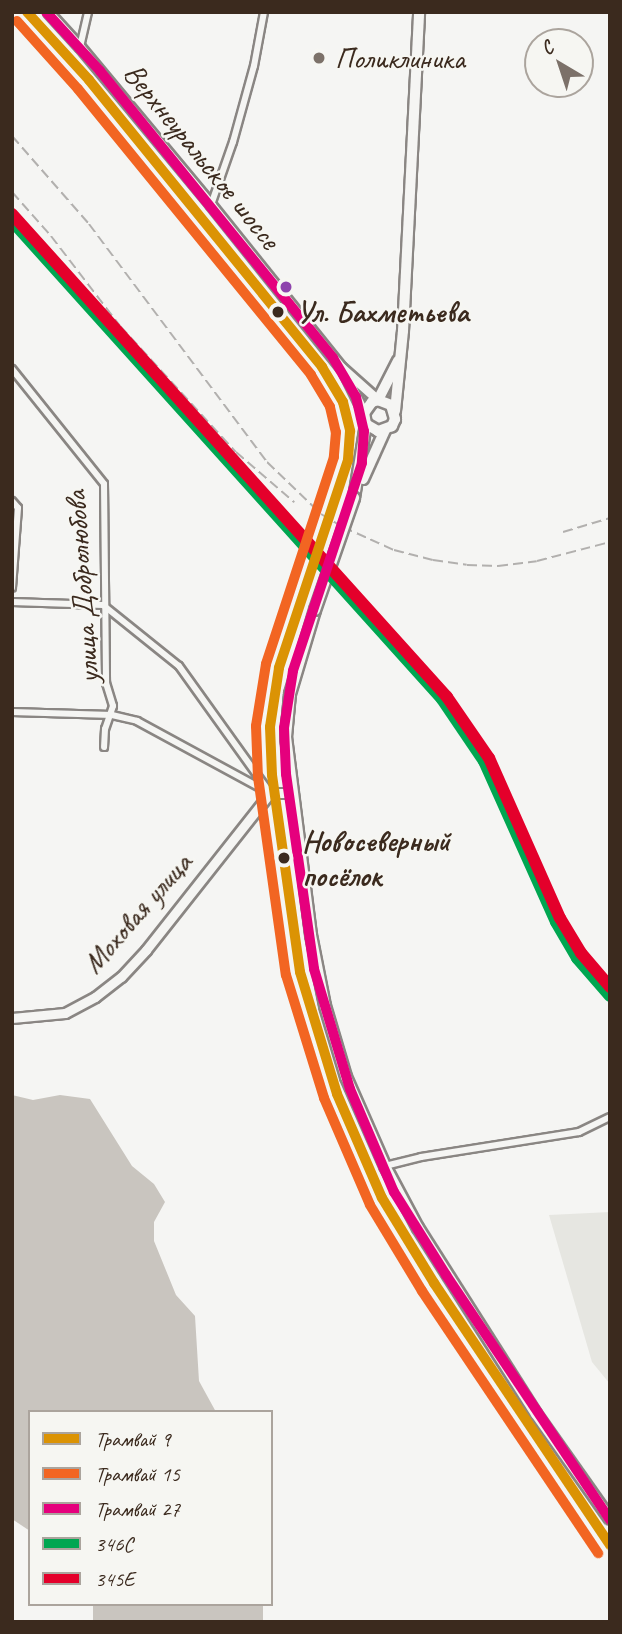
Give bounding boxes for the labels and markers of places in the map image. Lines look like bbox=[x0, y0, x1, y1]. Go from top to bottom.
place label: Поликлиника bbox=[335, 40, 465, 76]
marker: Поликлиника bbox=[309, 48, 329, 68]
unlabelled marker bbox=[279, 280, 293, 294]
place label: Ул. Бахметьева bbox=[296, 294, 469, 330]
marker: Ул. Бахметьева bbox=[266, 300, 290, 324]
place label: Новосеверный посёлок bbox=[302, 823, 450, 894]
marker: Новосеверный посёлок bbox=[272, 846, 296, 870]

